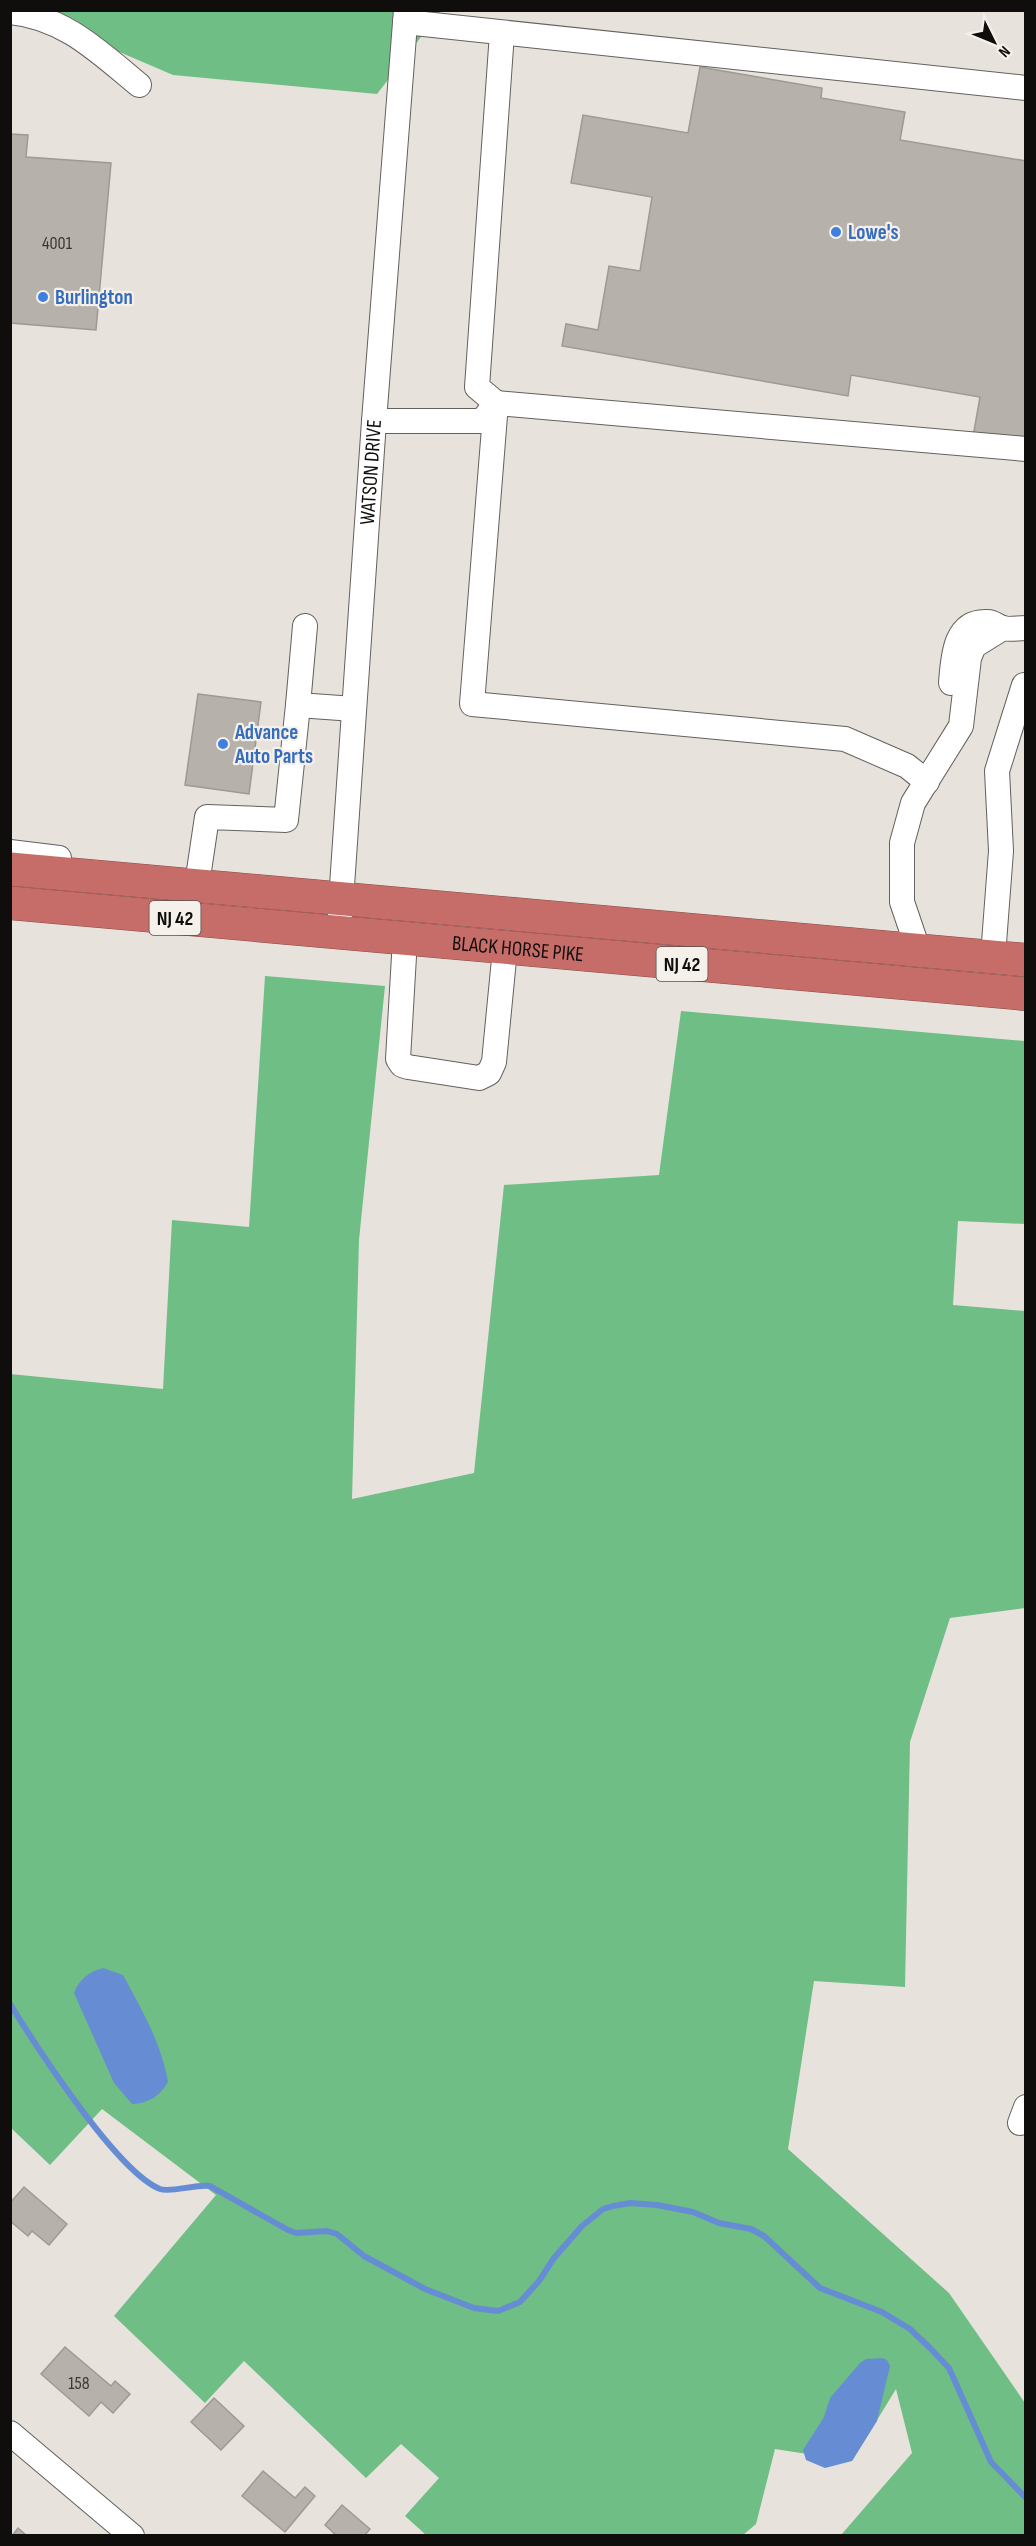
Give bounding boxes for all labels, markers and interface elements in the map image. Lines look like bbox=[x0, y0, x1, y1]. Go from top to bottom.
north arrow bbox=[964, 12, 1024, 72]
text: N bbox=[994, 42, 1014, 61]
place label: Lowe's bbox=[848, 220, 899, 245]
marker: Lowe's bbox=[829, 225, 843, 239]
house number: 4001 bbox=[42, 233, 73, 254]
place label: Burlington bbox=[55, 285, 133, 310]
marker: Burlington bbox=[36, 290, 50, 304]
street label: WATSON DRIVE bbox=[355, 419, 387, 526]
place label: Advance Auto Parts bbox=[234, 720, 313, 769]
marker: Advance Auto Parts bbox=[216, 737, 230, 751]
road number: NJ 42 bbox=[150, 901, 201, 935]
street label: BLACK HORSE PIKE bbox=[451, 931, 585, 967]
road number: NJ 42 bbox=[656, 947, 708, 981]
house number: 158 bbox=[68, 2373, 90, 2394]

